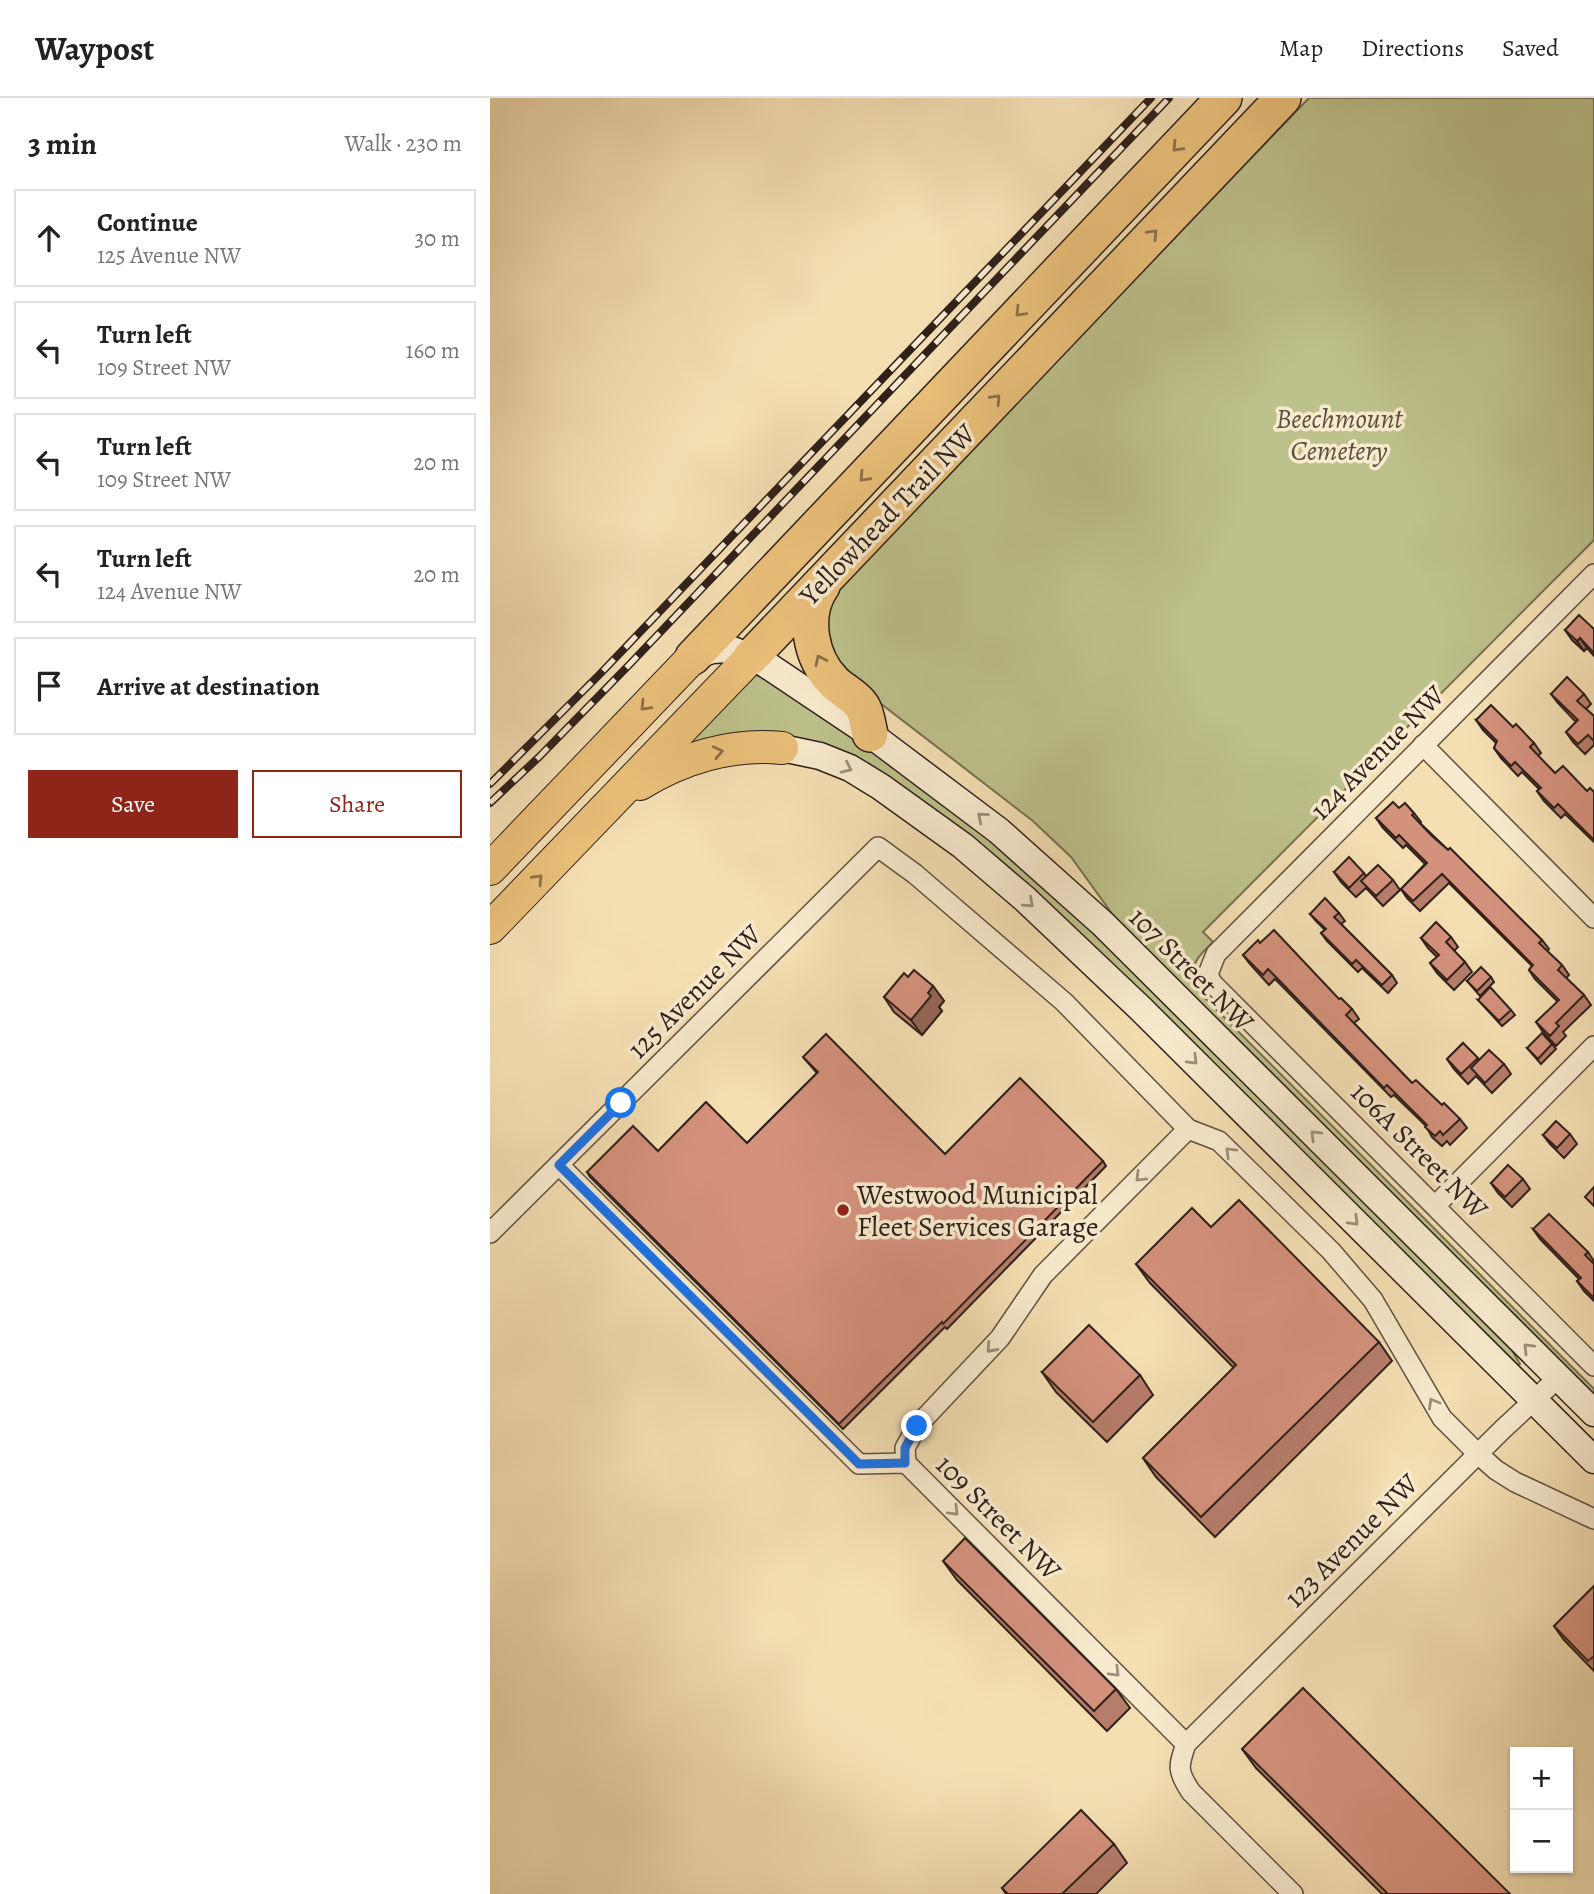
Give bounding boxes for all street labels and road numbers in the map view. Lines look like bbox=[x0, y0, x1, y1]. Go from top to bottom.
street label: Yellowhead Trail NW bbox=[790, 415, 985, 615]
street label: 124 Avenue NW bbox=[1302, 676, 1454, 828]
street label: 107 Street NW bbox=[1120, 899, 1263, 1041]
street label: 125 Avenue NW bbox=[619, 916, 771, 1067]
street label: 106A Street NW bbox=[1342, 1074, 1497, 1228]
street label: 109 Street NW bbox=[927, 1446, 1070, 1590]
street label: 123 Avenue NW bbox=[1276, 1465, 1428, 1616]

